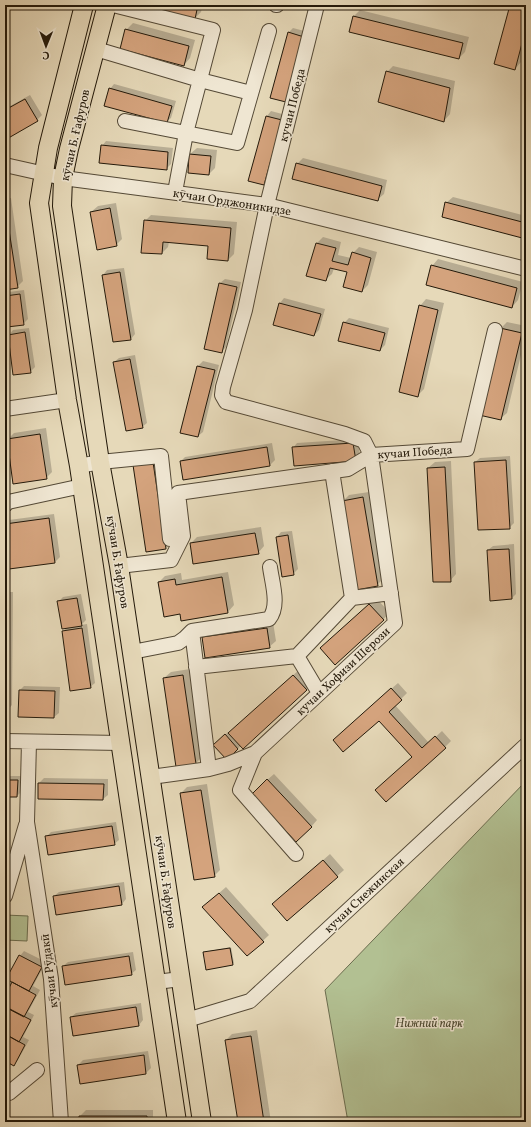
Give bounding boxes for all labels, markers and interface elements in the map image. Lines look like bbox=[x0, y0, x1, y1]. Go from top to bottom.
north arrow bbox=[26, 26, 66, 66]
text: С bbox=[42, 47, 50, 62]
street label: кучаи Победа bbox=[276, 67, 310, 144]
street label: кӯчаи Б. Ғафуров bbox=[58, 88, 94, 183]
street label: кӯчаи Орджоникидзе bbox=[172, 186, 292, 220]
street label: кучаи Победа bbox=[377, 442, 453, 464]
street label: кӯчаи Б. Ғафуров bbox=[102, 515, 132, 610]
street label: кучаи Хофизи Шерози bbox=[293, 624, 394, 720]
street label: кӯчаи Б. Ғафуров bbox=[151, 835, 179, 930]
street label: кучаи Снежинская bbox=[321, 854, 408, 937]
street label: кӯчаи Рӯдакӣ bbox=[38, 933, 62, 1009]
park label: Нижний парк bbox=[395, 1016, 463, 1032]

